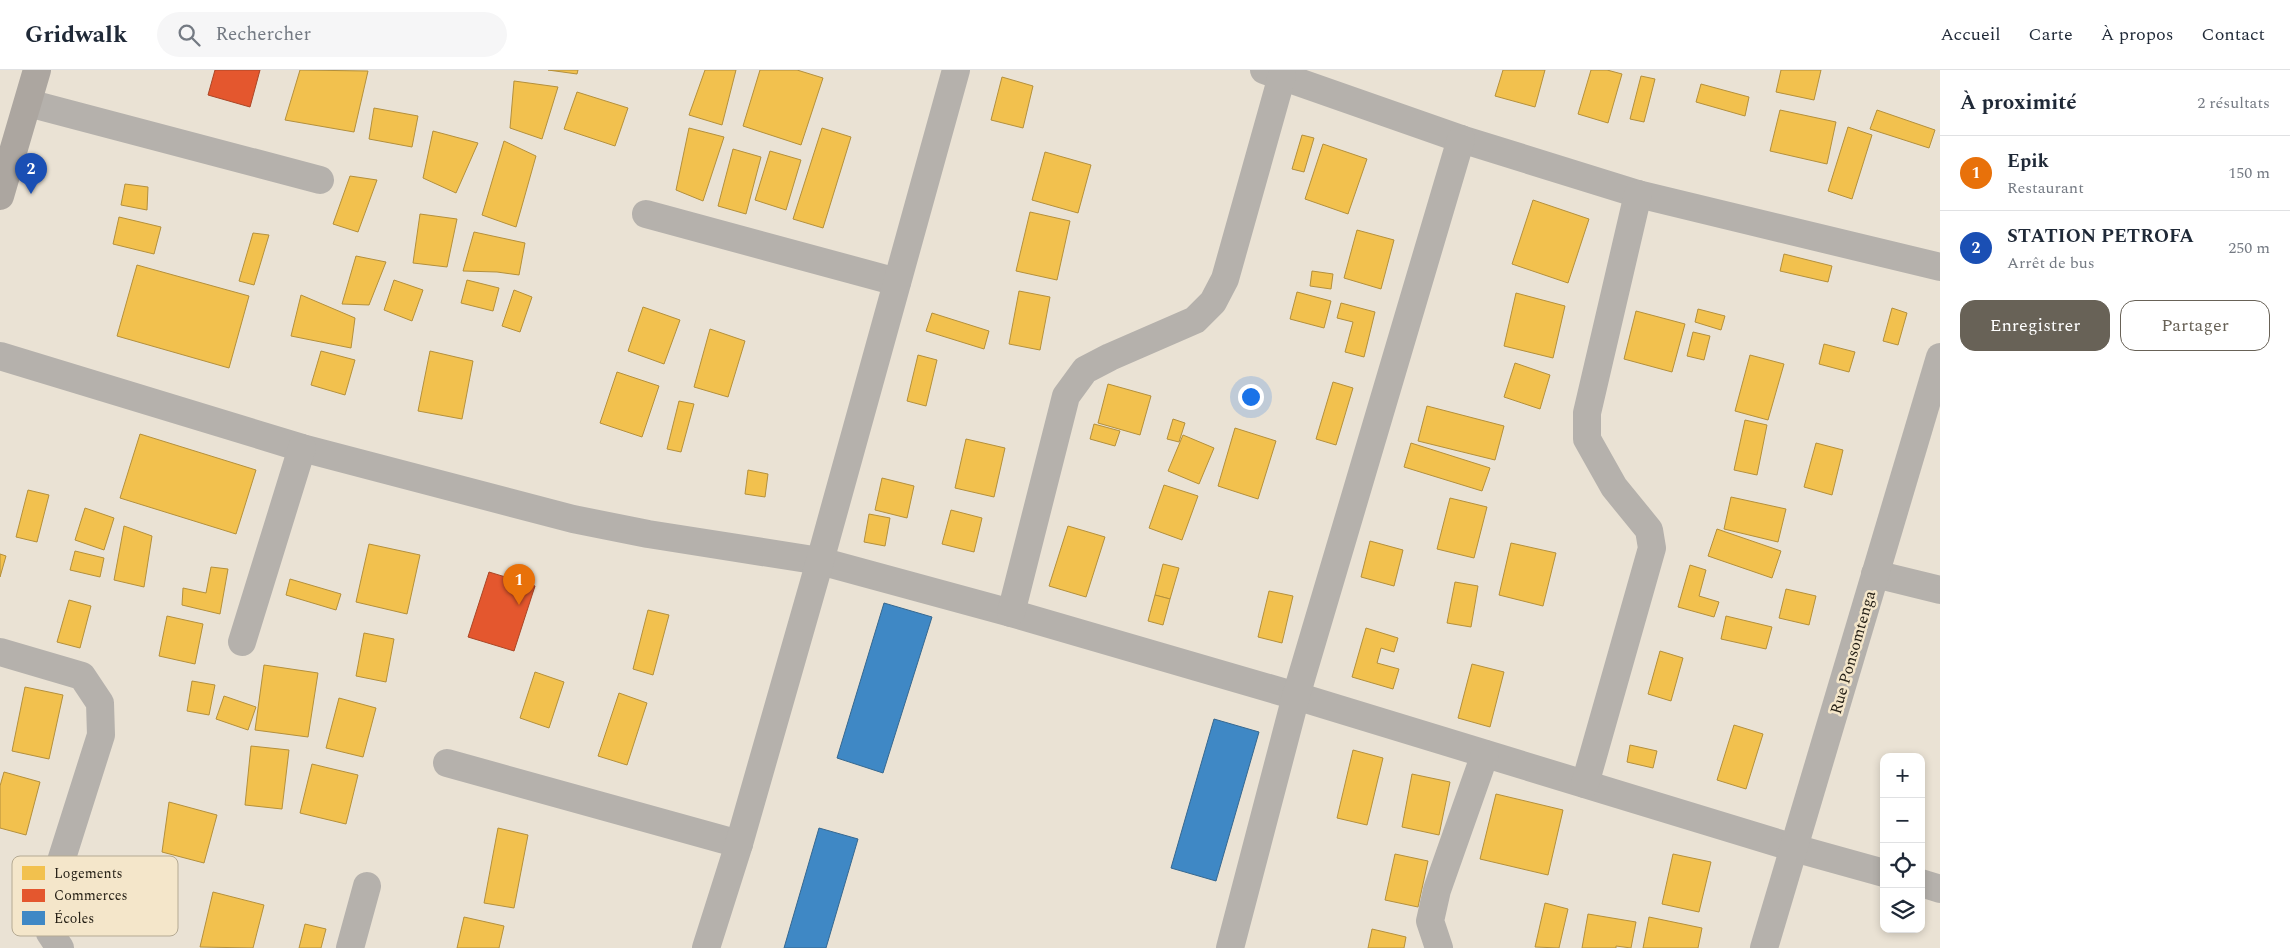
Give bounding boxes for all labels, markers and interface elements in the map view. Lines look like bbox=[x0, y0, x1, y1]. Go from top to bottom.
search box bbox=[157, 12, 507, 57]
text: Gridwalk bbox=[25, 17, 127, 53]
text: Rechercher bbox=[215, 20, 311, 49]
icon: search bbox=[175, 21, 203, 49]
text: Accueil bbox=[1940, 21, 2001, 48]
text: Carte bbox=[2029, 21, 2073, 48]
text: À propos bbox=[2101, 21, 2174, 48]
text: Contact bbox=[2202, 21, 2265, 48]
text: À proximité bbox=[1960, 87, 2077, 119]
text: 2 résultats bbox=[2197, 91, 2270, 115]
text: Epik bbox=[2007, 147, 2049, 176]
pin: 2 bbox=[15, 153, 47, 194]
text: 1 bbox=[1972, 161, 1980, 185]
text: 150 m bbox=[2228, 161, 2270, 185]
text: Restaurant bbox=[2007, 176, 2084, 200]
text: STATION PETROFA bbox=[2007, 222, 2194, 251]
text: 2 bbox=[1972, 236, 1980, 260]
text: 250 m bbox=[2228, 236, 2270, 260]
text: Arrêt de bus bbox=[2007, 251, 2095, 275]
button: Enregistrer bbox=[1960, 300, 2110, 351]
button: Partager bbox=[2120, 300, 2270, 351]
your location bbox=[1238, 384, 1264, 410]
pin: 1 bbox=[503, 564, 535, 605]
street label: Rue Ponsomtenga bbox=[1824, 588, 1882, 717]
map controls bbox=[1880, 753, 1925, 933]
button: + bbox=[1880, 753, 1925, 798]
button: − bbox=[1880, 798, 1925, 843]
button: locate bbox=[1880, 843, 1925, 888]
legend bbox=[12, 856, 178, 936]
text: Logements bbox=[54, 863, 123, 884]
text: Commerces bbox=[54, 885, 128, 906]
button: layers bbox=[1880, 888, 1925, 933]
text: Écoles bbox=[54, 908, 94, 929]

